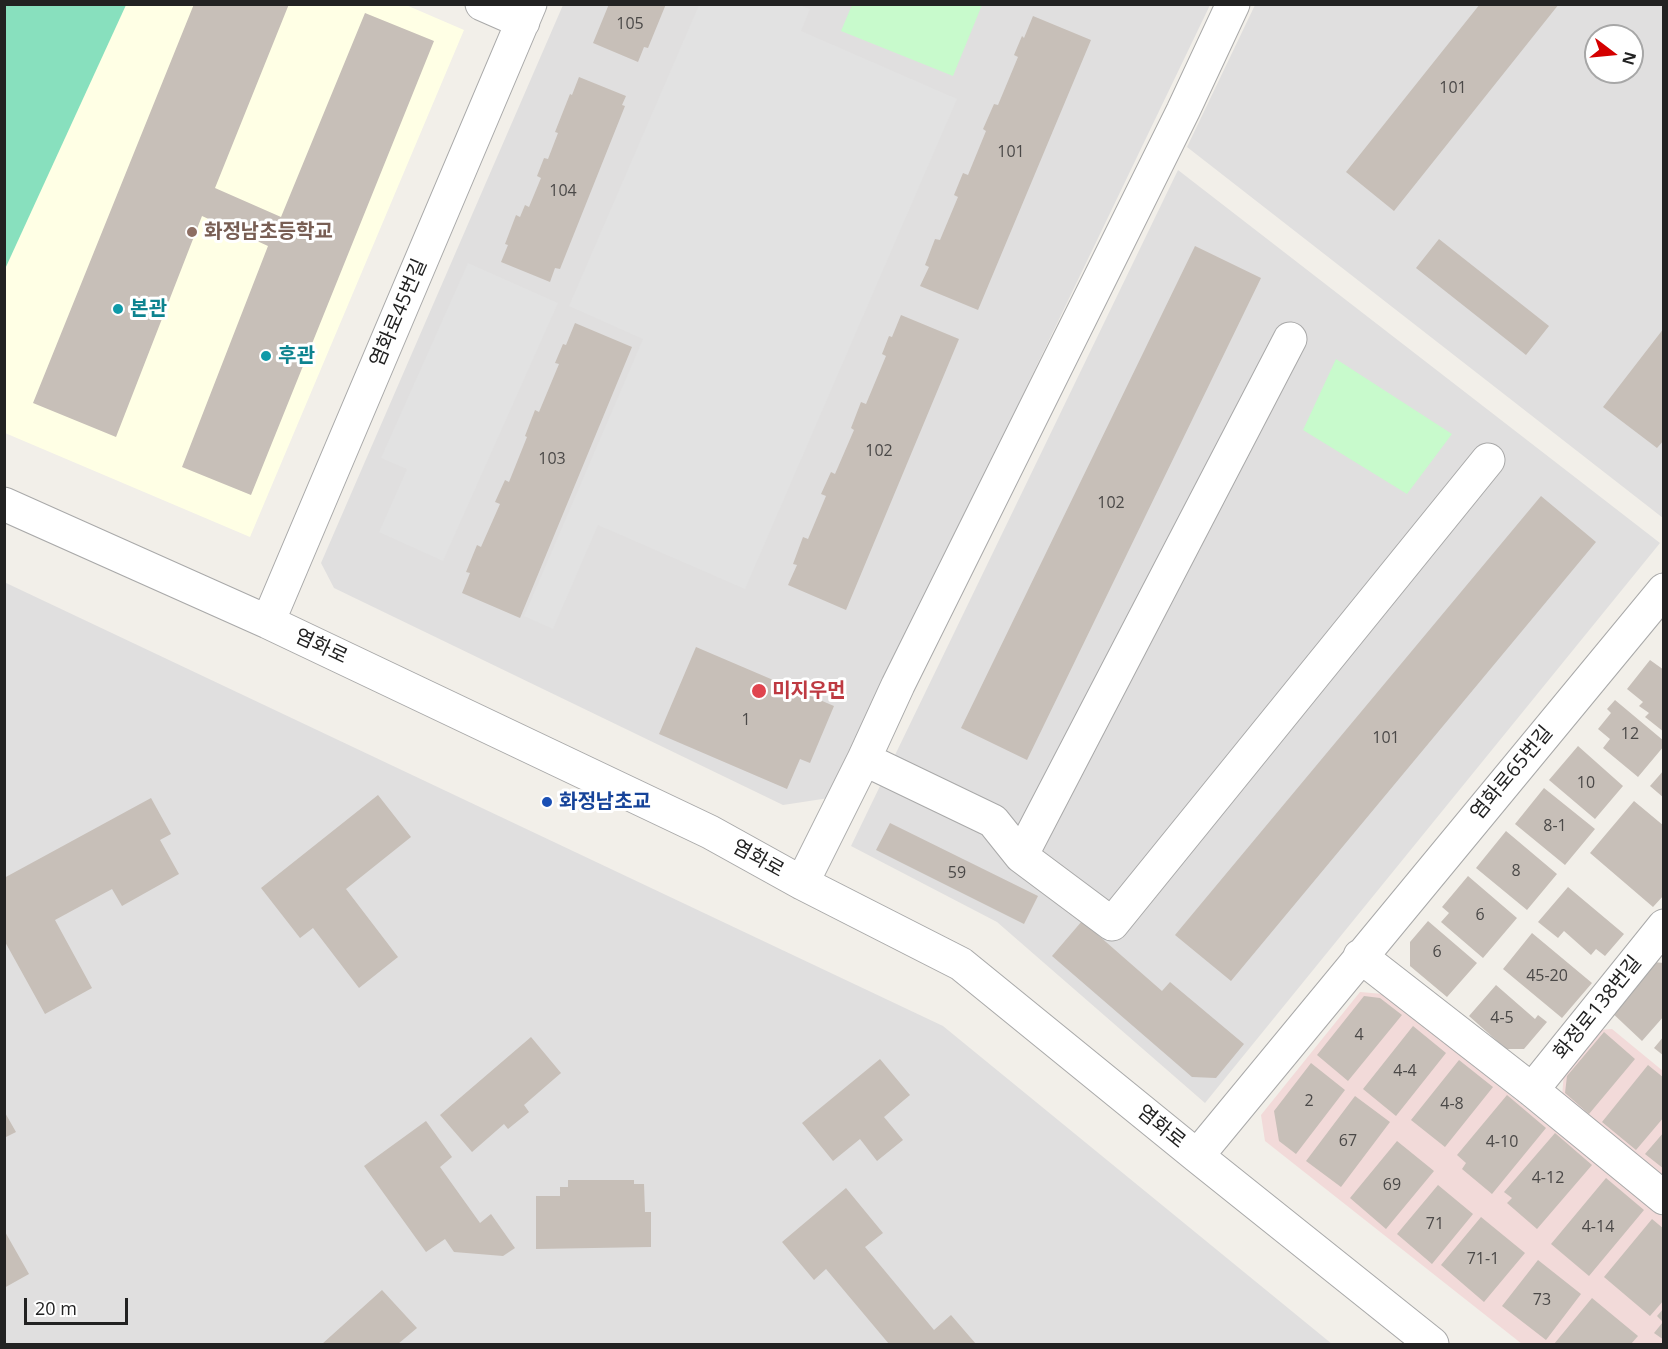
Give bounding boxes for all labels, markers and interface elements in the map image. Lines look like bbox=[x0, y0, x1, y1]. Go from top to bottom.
house number: 105 bbox=[616, 14, 644, 34]
north arrow bbox=[1584, 24, 1644, 84]
text: N bbox=[1617, 49, 1642, 68]
house number: 101 bbox=[1439, 78, 1467, 98]
house number: 101 bbox=[997, 142, 1025, 162]
house number: 104 bbox=[549, 181, 577, 201]
place label: 화정남초등학교 bbox=[204, 220, 333, 244]
marker: 화정남초등학교 bbox=[185, 225, 199, 239]
street label: 염화로45번길 bbox=[366, 255, 432, 371]
place label: 본관 bbox=[130, 297, 167, 321]
marker: 본관 bbox=[111, 302, 125, 316]
place label: 후관 bbox=[278, 344, 315, 368]
marker: 후관 bbox=[259, 349, 273, 363]
house number: 102 bbox=[865, 441, 893, 461]
house number: 103 bbox=[538, 449, 566, 469]
house number: 102 bbox=[1097, 493, 1125, 513]
street label: 염화로 bbox=[291, 624, 351, 670]
place label: 미지우먼 bbox=[772, 679, 846, 703]
marker: 미지우먼 bbox=[750, 682, 768, 700]
house number: 1 bbox=[741, 710, 751, 730]
street label: 염화로65번길 bbox=[1466, 721, 1558, 825]
house number: 12 bbox=[1621, 724, 1639, 744]
house number: 101 bbox=[1372, 728, 1400, 748]
house number: 10 bbox=[1577, 773, 1595, 793]
place label: 화정남초교 bbox=[559, 790, 651, 814]
marker: 화정남초교 bbox=[540, 795, 554, 809]
house number: 8-1 bbox=[1543, 816, 1567, 836]
street label: 염화로 bbox=[728, 835, 788, 883]
house number: 8 bbox=[1511, 861, 1521, 881]
house number: 59 bbox=[948, 863, 966, 883]
house number: 6 bbox=[1475, 905, 1485, 925]
house number: 6 bbox=[1432, 942, 1442, 962]
street label: 화정로138번길 bbox=[1549, 951, 1647, 1065]
house number: 45-20 bbox=[1526, 966, 1568, 986]
house number: 4-5 bbox=[1490, 1008, 1514, 1028]
house number: 4 bbox=[1354, 1025, 1364, 1045]
house number: 4-4 bbox=[1393, 1061, 1417, 1081]
house number: 2 bbox=[1304, 1091, 1314, 1111]
house number: 4-8 bbox=[1440, 1094, 1464, 1114]
street label: 염화로 bbox=[1132, 1100, 1190, 1154]
house number: 67 bbox=[1339, 1131, 1357, 1151]
house number: 4-10 bbox=[1486, 1132, 1518, 1152]
house number: 4-12 bbox=[1532, 1168, 1564, 1188]
house number: 69 bbox=[1383, 1175, 1401, 1195]
house number: 71 bbox=[1426, 1214, 1444, 1234]
house number: 4-14 bbox=[1582, 1217, 1614, 1237]
house number: 71-1 bbox=[1467, 1249, 1499, 1269]
scale bar bbox=[27, 1286, 130, 1324]
house number: 73 bbox=[1533, 1290, 1551, 1310]
text: 20 m bbox=[35, 1296, 77, 1320]

